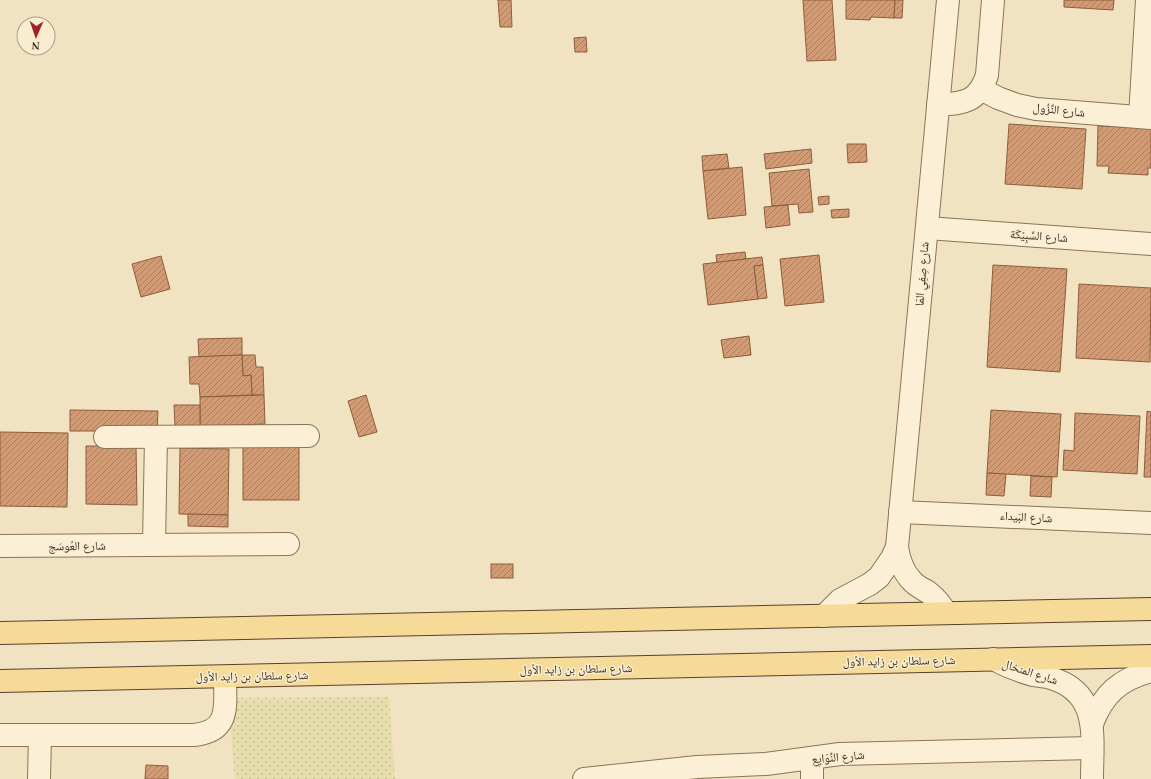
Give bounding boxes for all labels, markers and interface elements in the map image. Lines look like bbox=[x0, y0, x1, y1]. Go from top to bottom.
north arrow bbox=[16, 16, 56, 56]
text: N bbox=[31, 40, 40, 52]
street label: شارع النِّزُول bbox=[1032, 100, 1086, 121]
street label: شارع السِّبِيْكَة bbox=[1010, 227, 1068, 246]
street label: شارع صِفِي المَا bbox=[912, 241, 935, 307]
street label: شارع البَيداء bbox=[999, 509, 1053, 526]
street label: شارع العُوسَج bbox=[48, 538, 106, 555]
street label: شارع سلطان بن زايد الأول bbox=[843, 653, 956, 670]
street label: شارع المنخال bbox=[1000, 656, 1060, 689]
street label: شارع سلطان بن زايد الأول bbox=[520, 661, 633, 678]
street label: شارع سلطان بن زايد الأول bbox=[196, 668, 309, 685]
street label: شارع النِّوَايِع bbox=[811, 748, 865, 768]

